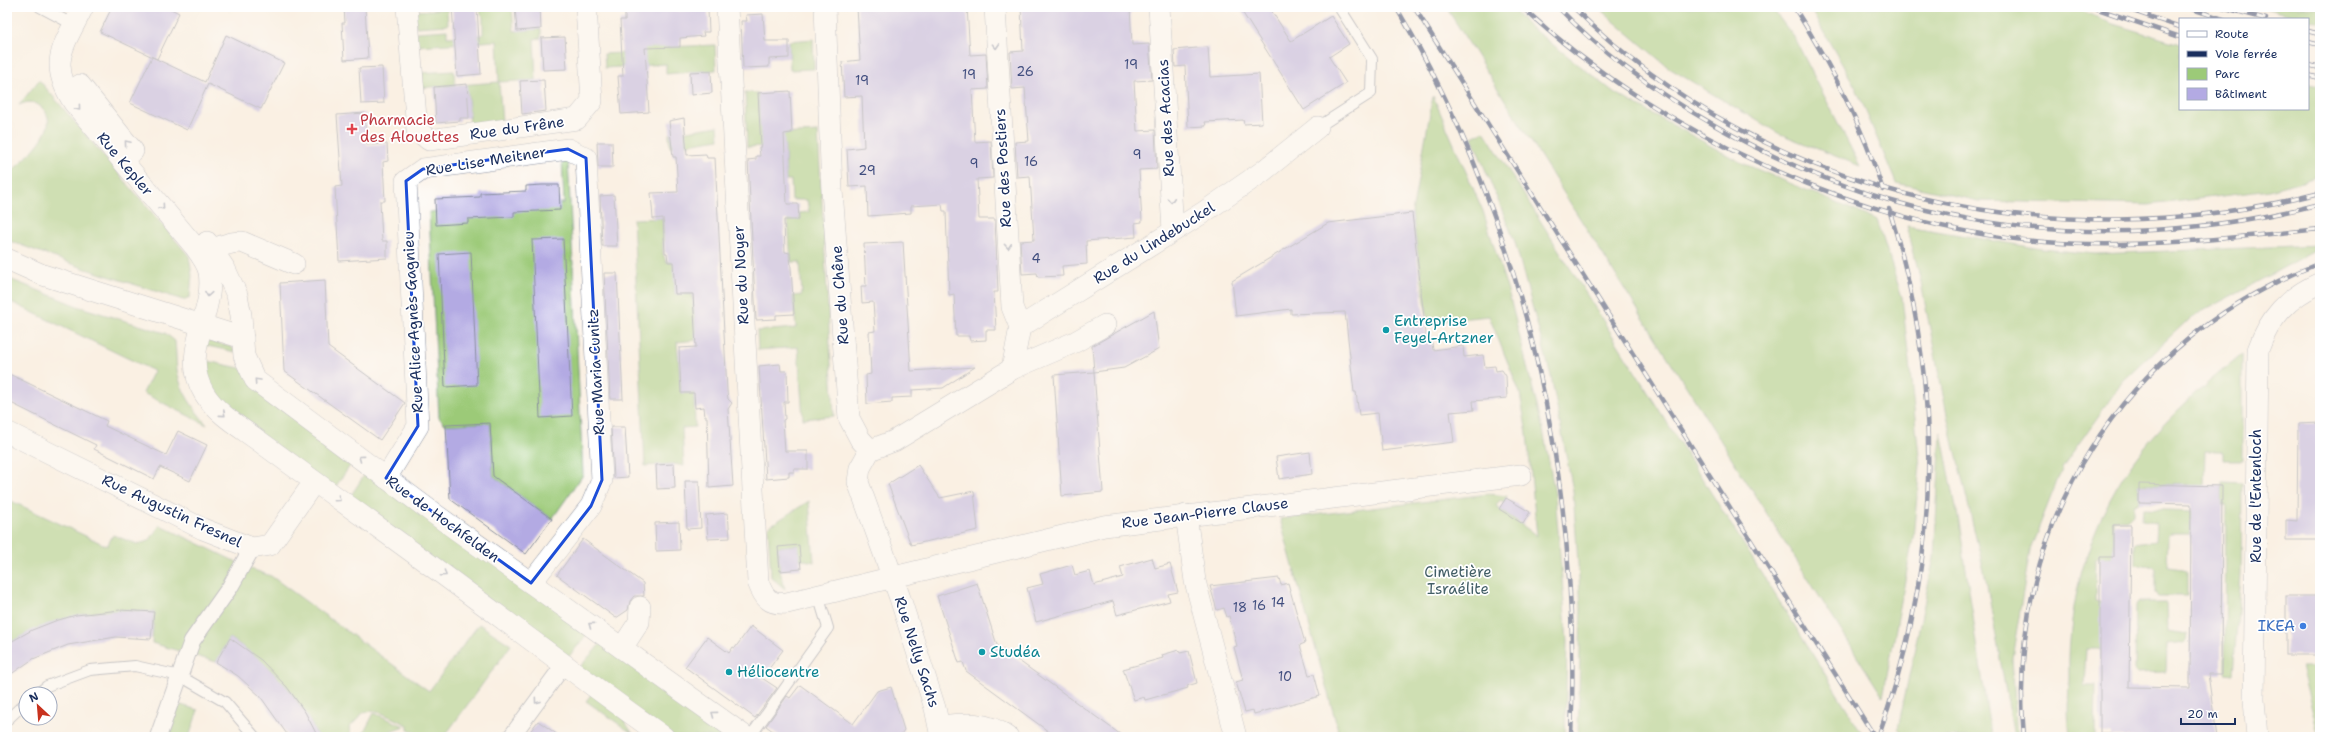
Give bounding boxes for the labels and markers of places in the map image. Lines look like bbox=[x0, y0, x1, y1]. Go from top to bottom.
place label: Pharmacie des Alouettes bbox=[360, 110, 459, 147]
marker: Pharmacie des Alouettes bbox=[347, 124, 357, 134]
place label: Entreprise Feyel-Artzner bbox=[1394, 311, 1494, 348]
marker: Entreprise Feyel-Artzner bbox=[1381, 325, 1391, 335]
place label: IKEA bbox=[2258, 616, 2295, 636]
marker: IKEA bbox=[2298, 621, 2308, 631]
place label: Studéa bbox=[990, 642, 1041, 662]
marker: Studéa bbox=[977, 647, 987, 657]
place label: Héliocentre bbox=[737, 662, 820, 682]
marker: Héliocentre bbox=[724, 667, 734, 677]

